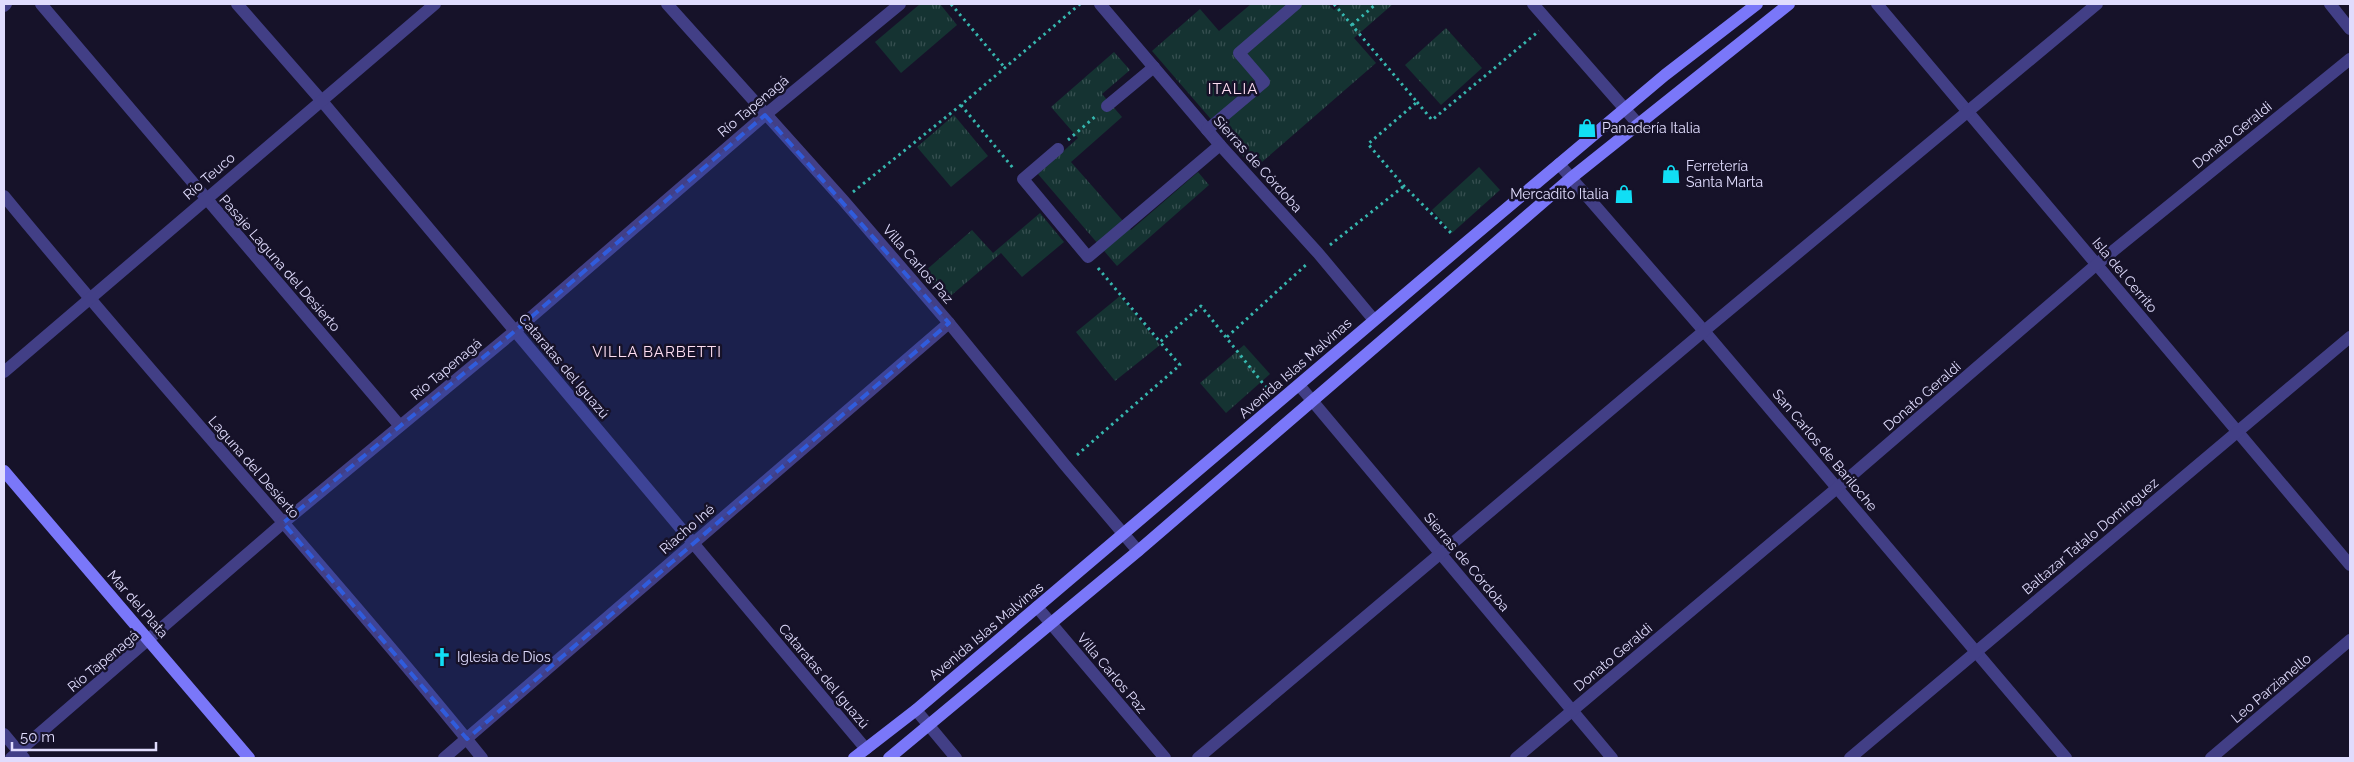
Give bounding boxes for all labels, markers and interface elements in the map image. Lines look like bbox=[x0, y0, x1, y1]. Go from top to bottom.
street label: Río Tapenagá bbox=[714, 72, 792, 140]
district label: ITALIA bbox=[1208, 80, 1258, 98]
street label: Donato Geraldi bbox=[2189, 98, 2275, 172]
street label: Sierras de Córdoba bbox=[1211, 113, 1305, 215]
shop icon: Panadería Italia bbox=[1576, 117, 1598, 139]
place label: Panadería Italia bbox=[1602, 120, 1700, 136]
street label: Río Teuco bbox=[180, 149, 238, 203]
place label: Ferretería Santa Marta bbox=[1686, 158, 1763, 190]
shop icon: Ferretería Santa Marta bbox=[1660, 163, 1682, 185]
shop icon: Mercadito Italia bbox=[1613, 183, 1635, 205]
place label: Mercadito Italia bbox=[1510, 186, 1609, 202]
street label: Pasaje Laguna del Desierto bbox=[216, 191, 344, 335]
street label: Villa Carlos Paz bbox=[879, 221, 957, 307]
street label: Isla del Cerrito bbox=[2089, 234, 2161, 316]
street label: Cataratas del Iguazú bbox=[516, 310, 612, 422]
street label: Avenida Islas Malvinas bbox=[1235, 315, 1355, 421]
street label: Río Tapenagá bbox=[407, 335, 485, 403]
district label: VILLA BARBETTI bbox=[592, 343, 722, 361]
street label: Donato Geraldi bbox=[1880, 358, 1964, 434]
street label: San Carlos de Bariloche bbox=[1769, 386, 1881, 514]
street label: Laguna del Desierto bbox=[205, 413, 303, 521]
street label: Baltazar Tatalo Domínguez bbox=[2019, 474, 2161, 598]
street label: Riacho Iné bbox=[656, 501, 718, 557]
street label: Sierras de Córdoba bbox=[1421, 509, 1513, 615]
street label: Mar del Plata bbox=[104, 567, 172, 641]
street label: Avenida Islas Malvinas bbox=[926, 578, 1046, 683]
street label: Cataratas del Iguazú bbox=[776, 620, 872, 732]
street label: Donato Geraldi bbox=[1571, 620, 1655, 694]
street label: Río Tapenagá bbox=[64, 627, 142, 695]
street label: Villa Carlos Paz bbox=[1074, 630, 1150, 716]
church icon: Iglesia de Dios bbox=[431, 646, 453, 668]
place label: Iglesia de Dios bbox=[457, 649, 551, 665]
street label: Leo Parzianello bbox=[2228, 650, 2314, 726]
scale bar bbox=[12, 720, 156, 752]
text: 50 m bbox=[20, 728, 55, 746]

